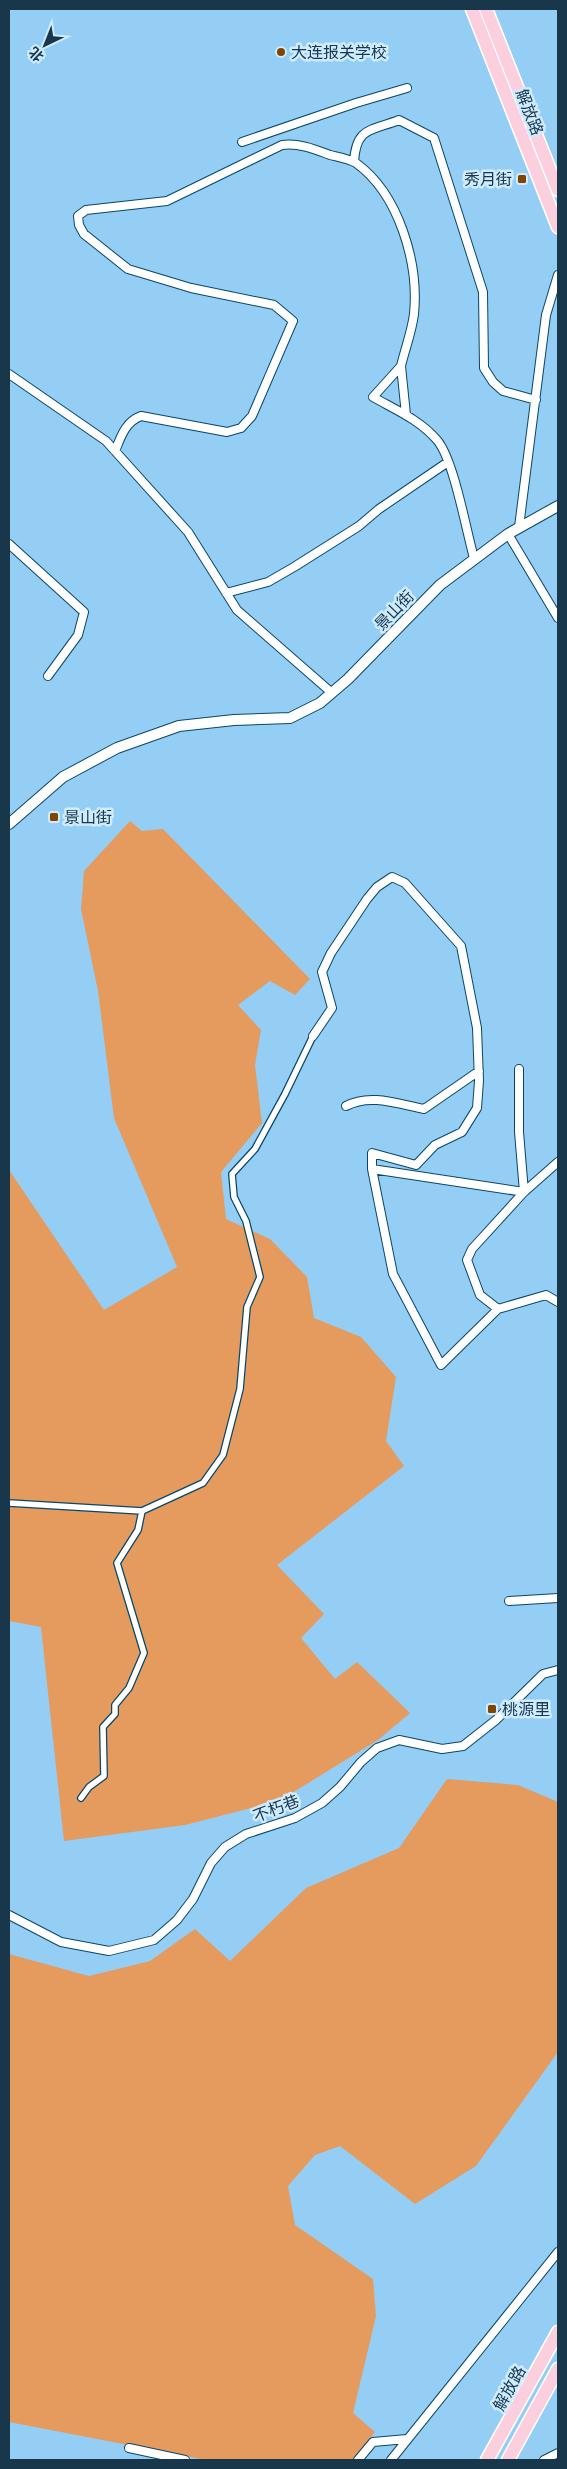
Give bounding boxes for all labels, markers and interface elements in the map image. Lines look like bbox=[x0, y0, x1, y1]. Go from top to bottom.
north arrow bbox=[20, 20, 70, 70]
text: 北 bbox=[26, 44, 47, 65]
place label: 大连报关学校 bbox=[291, 44, 387, 61]
marker: 大连报关学校 bbox=[275, 46, 287, 58]
street label: 解放路 bbox=[513, 87, 546, 138]
place label: 秀月街 bbox=[464, 171, 512, 188]
marker: 秀月街 bbox=[516, 173, 528, 185]
street label: 景山街 bbox=[372, 587, 417, 634]
place label: 景山街 bbox=[64, 809, 112, 826]
marker: 景山街 bbox=[48, 811, 60, 823]
place label: 桃源里 bbox=[502, 1701, 550, 1718]
marker: 桃源里 bbox=[486, 1703, 498, 1715]
street label: 不朽巷 bbox=[251, 1792, 302, 1825]
street label: 解放路 bbox=[490, 2363, 529, 2413]

